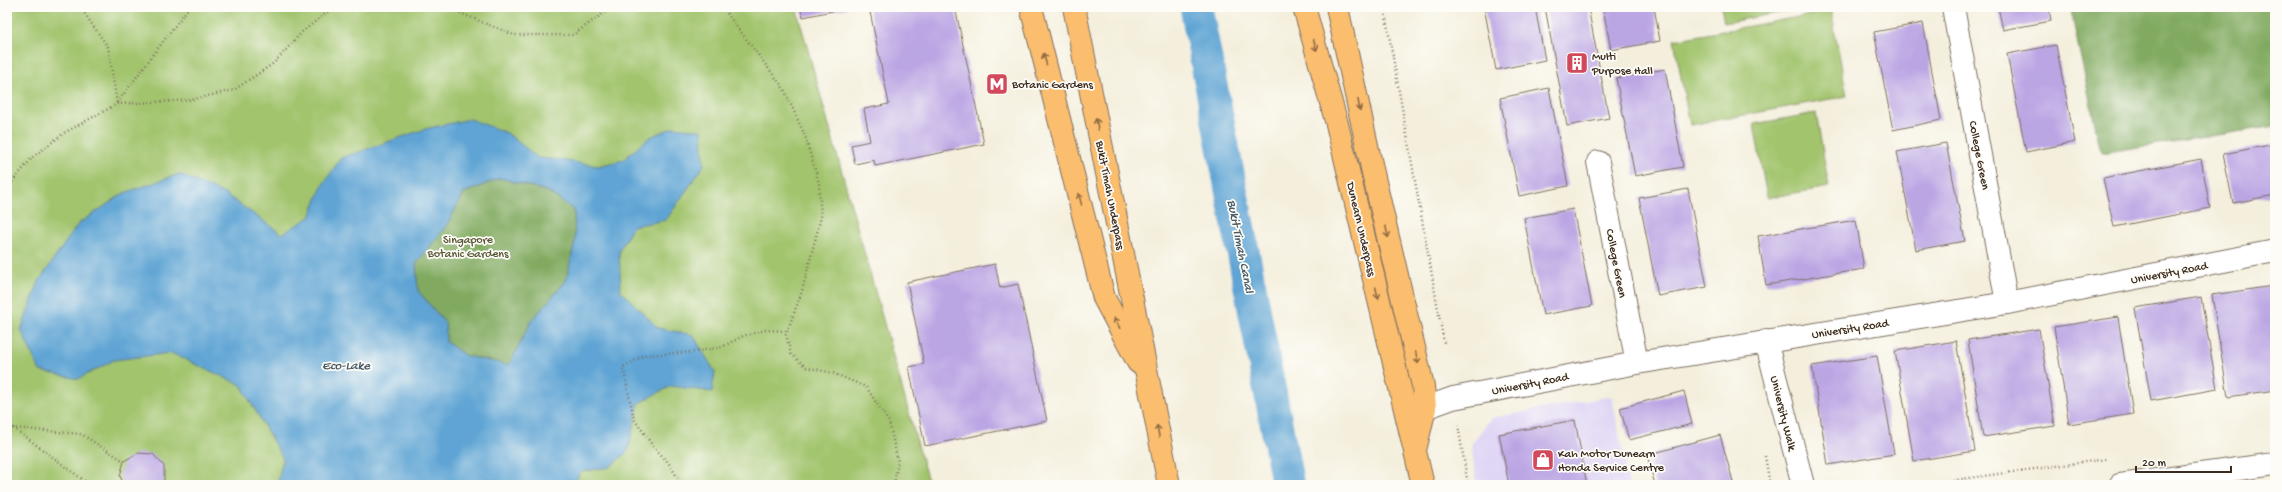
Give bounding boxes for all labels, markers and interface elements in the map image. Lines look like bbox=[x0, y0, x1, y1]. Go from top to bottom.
one-way arrow bbox=[1311, 38, 1319, 51]
building icon: Multi Purpose Hall bbox=[1564, 50, 1590, 76]
place label: Multi Purpose Hall bbox=[1591, 51, 1653, 79]
one-way arrow bbox=[1041, 53, 1048, 66]
metro station icon: Botanic Gardens bbox=[984, 71, 1010, 97]
place label: Botanic Gardens bbox=[1011, 79, 1094, 93]
one-way arrow bbox=[1355, 98, 1363, 111]
one-way arrow bbox=[1093, 118, 1101, 131]
street label: College Green bbox=[1964, 120, 1992, 191]
street label: Bukit Timah Underpass bbox=[1091, 139, 1127, 252]
street label: Dunearn Underpass bbox=[1342, 180, 1378, 279]
one-way arrow bbox=[1076, 193, 1083, 206]
water label: Bukit Timah Canal bbox=[1223, 199, 1256, 295]
one-way arrow bbox=[1383, 225, 1391, 238]
street label: College Green bbox=[1601, 228, 1629, 299]
park label: Singapore Botanic Gardens bbox=[427, 234, 509, 262]
street label: University Road bbox=[2130, 259, 2210, 288]
one-way arrow bbox=[1374, 286, 1382, 299]
one-way arrow bbox=[1113, 317, 1121, 329]
street label: University Road bbox=[1811, 317, 1891, 343]
one-way arrow bbox=[1413, 352, 1421, 365]
water label: Eco-Lake bbox=[322, 359, 371, 374]
street label: University Road bbox=[1491, 370, 1571, 399]
street label: University Walk bbox=[1766, 375, 1799, 454]
one-way arrow bbox=[1154, 424, 1162, 437]
shop icon: Kah Motor Dunearn Honda Service Centre bbox=[1530, 447, 1556, 473]
place label: Kah Motor Dunearn Honda Service Centre bbox=[1558, 448, 1665, 476]
scale bar bbox=[2136, 448, 2231, 474]
text: 20 m bbox=[2142, 457, 2167, 471]

